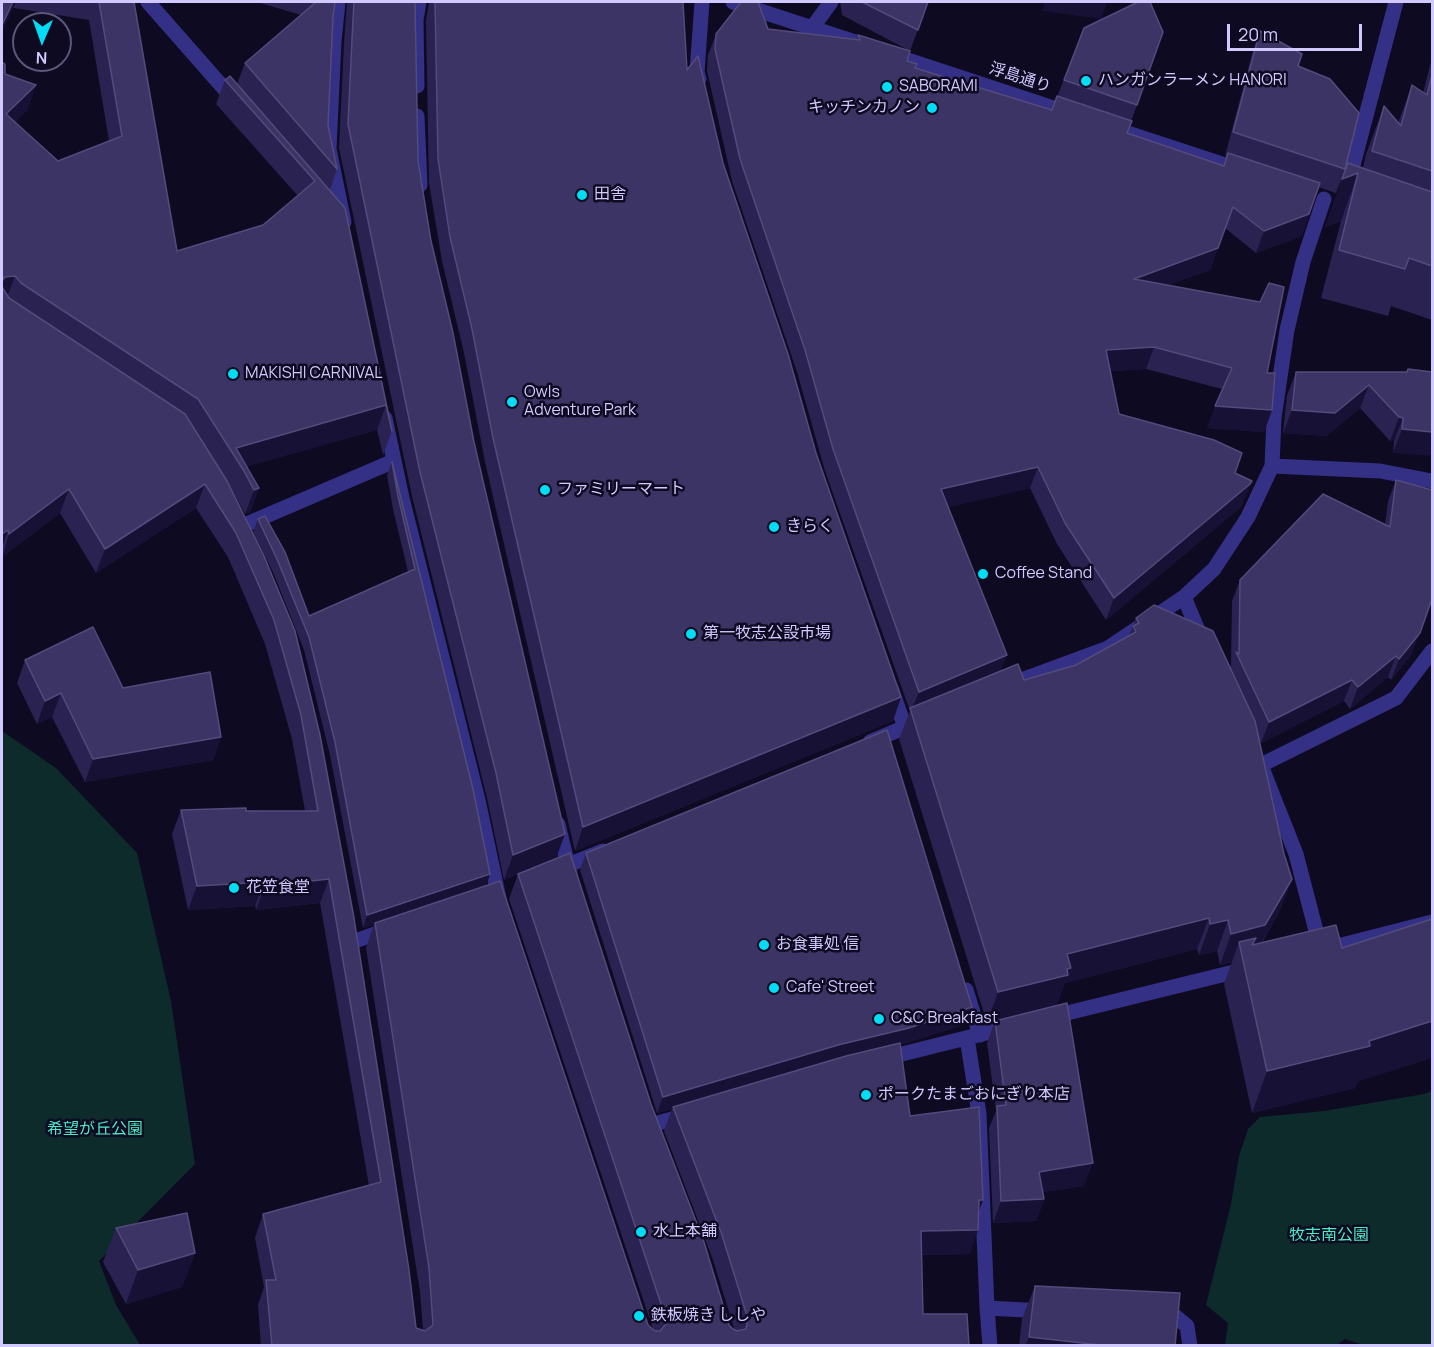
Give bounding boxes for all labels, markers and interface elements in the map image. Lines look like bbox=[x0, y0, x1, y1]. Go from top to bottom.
north arrow bbox=[12, 12, 72, 72]
scale bar bbox=[1230, 12, 1365, 50]
text: 20 m bbox=[1238, 22, 1278, 46]
text: N bbox=[35, 47, 48, 69]
street label: 浮島通り bbox=[987, 59, 1053, 97]
place label: ハンガンラーメン HANORI bbox=[1098, 71, 1287, 91]
marker: ハンガンラーメン HANORI bbox=[1079, 74, 1093, 88]
place label: SABORAMI bbox=[899, 77, 978, 97]
marker: SABORAMI bbox=[880, 80, 894, 94]
place label: キッチンカノン bbox=[808, 98, 920, 118]
marker: キッチンカノン bbox=[925, 101, 939, 115]
place label: 田舎 bbox=[594, 185, 626, 205]
marker: 田舎 bbox=[575, 188, 589, 202]
place label: MAKISHI CARNIVAL bbox=[245, 364, 382, 384]
marker: MAKISHI CARNIVAL bbox=[226, 367, 240, 381]
place label: Owls Adventure Park bbox=[524, 383, 636, 421]
marker: Owls Adventure Park bbox=[505, 395, 519, 409]
place label: ファミリーマート bbox=[557, 480, 685, 500]
marker: ファミリーマート bbox=[538, 483, 552, 497]
place label: きらく bbox=[786, 517, 834, 537]
marker: きらく bbox=[767, 520, 781, 534]
place label: Coffee Stand bbox=[995, 564, 1092, 584]
marker: Coffee Stand bbox=[976, 567, 990, 581]
place label: 第一牧志公設市場 bbox=[703, 624, 831, 644]
marker: 第一牧志公設市場 bbox=[684, 627, 698, 641]
place label: 花笠食堂 bbox=[246, 878, 310, 898]
marker: 花笠食堂 bbox=[227, 881, 241, 895]
place label: お食事処 信 bbox=[776, 935, 859, 955]
marker: お食事処 信 bbox=[757, 938, 771, 952]
place label: Cafe' Street bbox=[786, 978, 875, 998]
marker: Cafe' Street bbox=[767, 981, 781, 995]
place label: C&C Breakfast bbox=[891, 1009, 998, 1029]
marker: C&C Breakfast bbox=[872, 1012, 886, 1026]
place label: ポークたまごおにぎり本店 bbox=[878, 1085, 1070, 1105]
marker: ポークたまごおにぎり本店 bbox=[859, 1088, 873, 1102]
park label: 希望が丘公園 bbox=[47, 1120, 143, 1140]
place label: 水上本舗 bbox=[653, 1222, 717, 1242]
marker: 水上本舗 bbox=[634, 1225, 648, 1239]
park label: 牧志南公園 bbox=[1289, 1226, 1369, 1246]
place label: 鉄板焼き ししや bbox=[651, 1306, 766, 1326]
marker: 鉄板焼き ししや bbox=[632, 1309, 646, 1323]

